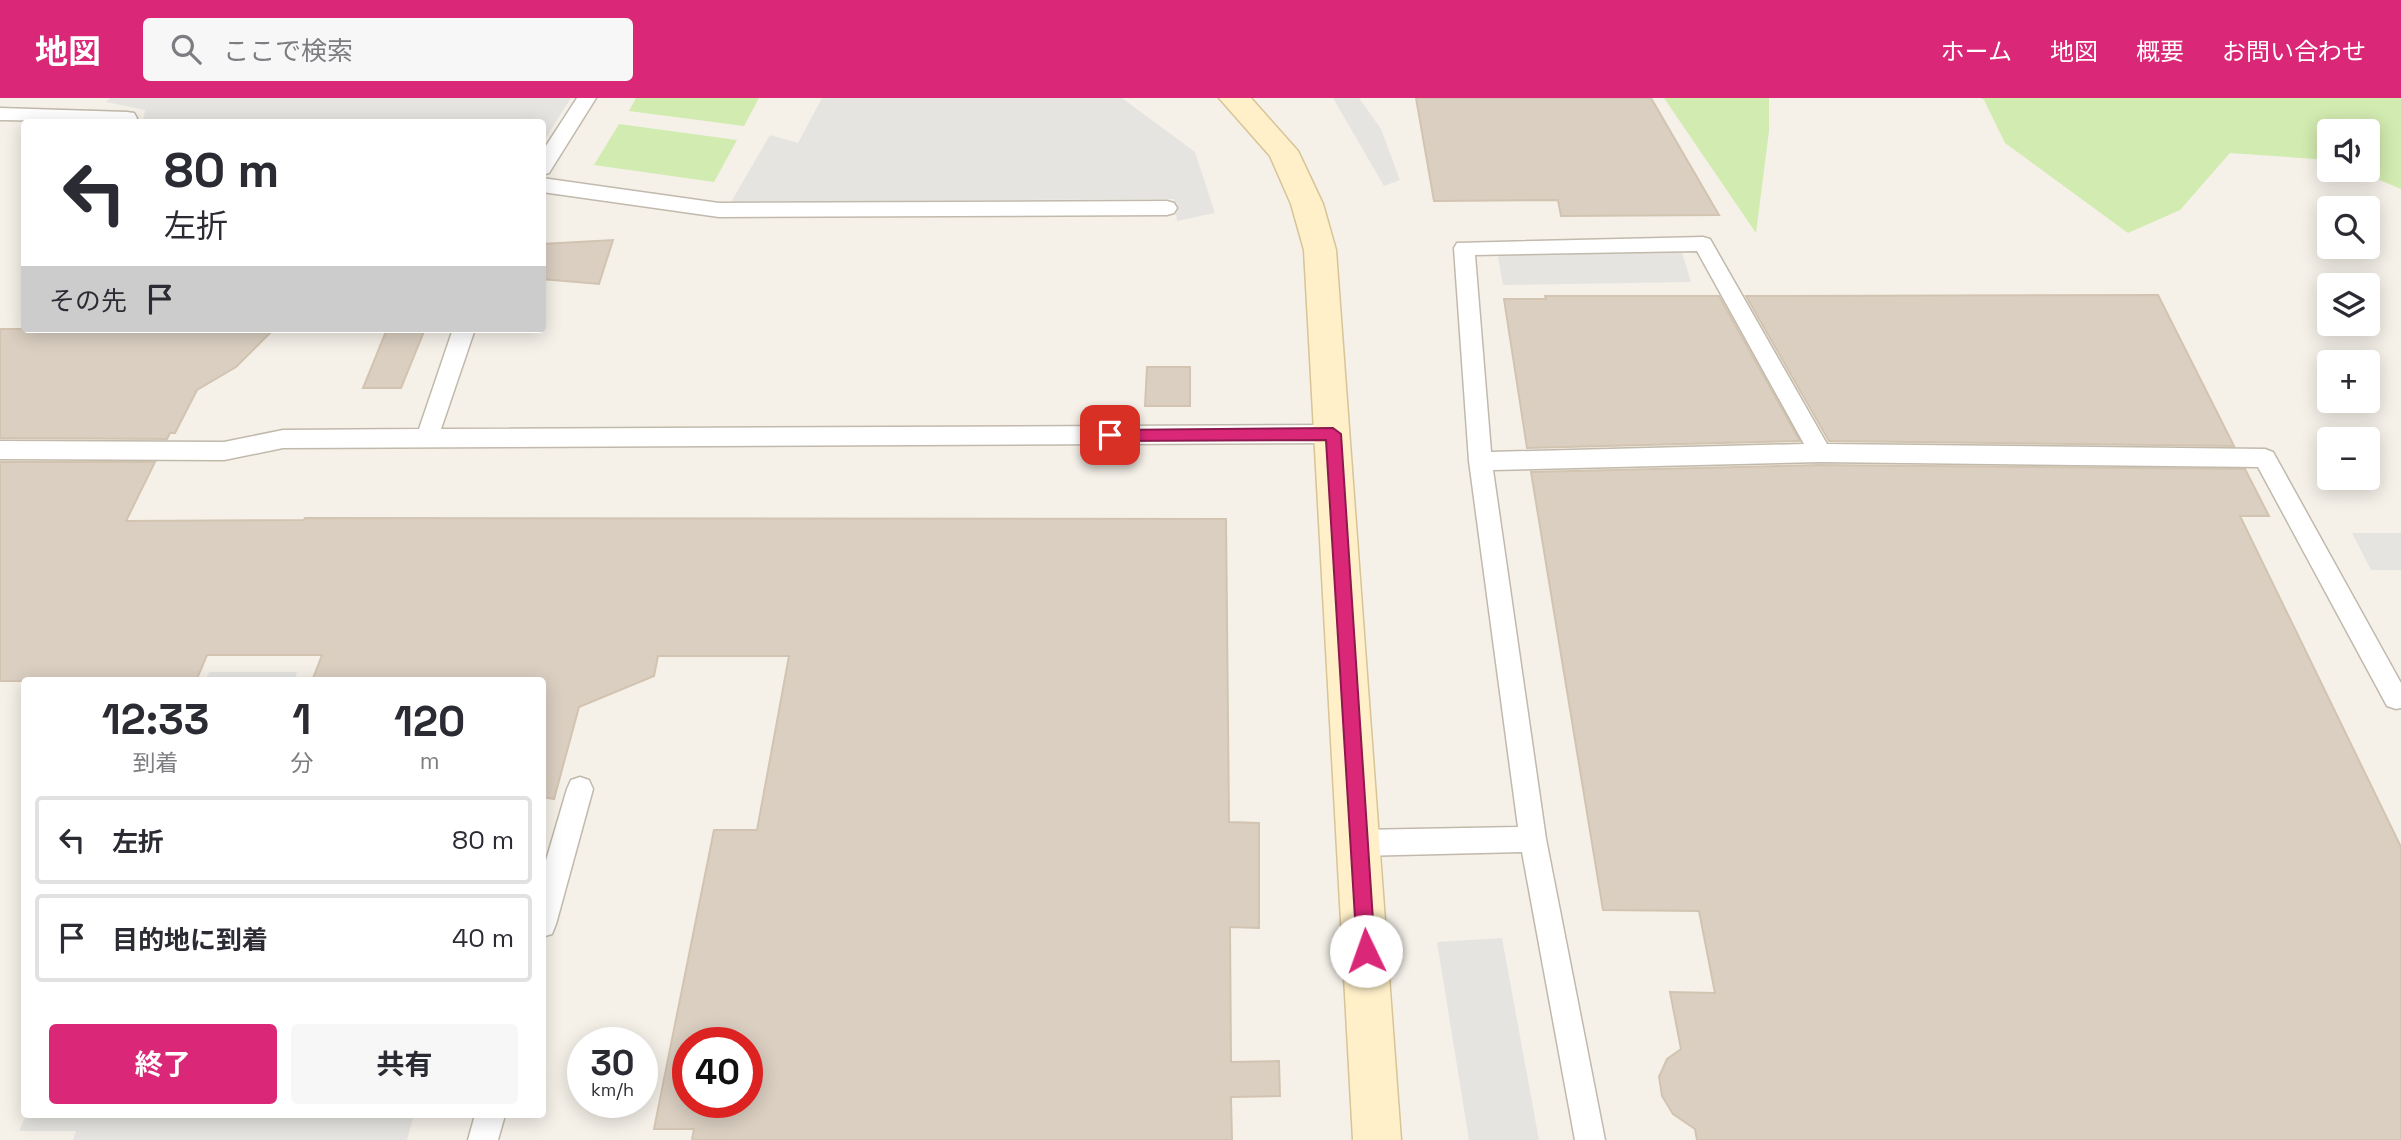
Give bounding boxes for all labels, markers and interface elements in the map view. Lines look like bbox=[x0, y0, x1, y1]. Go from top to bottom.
search box bbox=[143, 18, 633, 81]
icon: search bbox=[167, 30, 205, 68]
text: 地図 bbox=[35, 31, 101, 73]
text: ここで検索 bbox=[223, 34, 353, 68]
text: ホーム bbox=[1941, 36, 2012, 67]
text: 地図 bbox=[2050, 36, 2098, 67]
text: 概要 bbox=[2136, 36, 2184, 67]
text: お問い合わせ bbox=[2222, 36, 2366, 67]
map controls bbox=[2317, 119, 2380, 490]
button: sound bbox=[2317, 119, 2380, 182]
text: 80 m bbox=[164, 139, 279, 201]
icon: left bbox=[49, 147, 140, 238]
button: search bbox=[2317, 196, 2380, 259]
text: 左折 bbox=[164, 206, 228, 246]
button: layers bbox=[2317, 273, 2380, 336]
icon: arrive bbox=[141, 280, 179, 318]
text: その先 bbox=[49, 284, 127, 318]
button: + bbox=[2317, 350, 2380, 413]
pin bbox=[1080, 405, 1140, 465]
icon: arrive bbox=[1091, 416, 1129, 454]
button: − bbox=[2317, 427, 2380, 490]
text: 12:33 bbox=[102, 693, 209, 746]
text: 1 bbox=[292, 693, 311, 746]
text: 120 bbox=[394, 695, 465, 748]
text: m bbox=[420, 746, 439, 776]
text: 到着 bbox=[133, 748, 179, 778]
text: 分 bbox=[290, 748, 313, 778]
icon: left bbox=[53, 821, 91, 859]
text: 80 m bbox=[452, 823, 514, 857]
text: 左折 bbox=[112, 825, 164, 859]
position arrow bbox=[1329, 914, 1403, 988]
icon: arrive bbox=[53, 919, 91, 957]
text: 40 m bbox=[452, 921, 514, 955]
text: 目的地に到着 bbox=[112, 923, 268, 957]
button: 終了 bbox=[49, 1024, 277, 1104]
button: 共有 bbox=[291, 1024, 518, 1104]
speed limit sign: 40 bbox=[672, 1027, 763, 1118]
text: 30 bbox=[591, 1041, 634, 1085]
text: km/h bbox=[591, 1078, 634, 1101]

